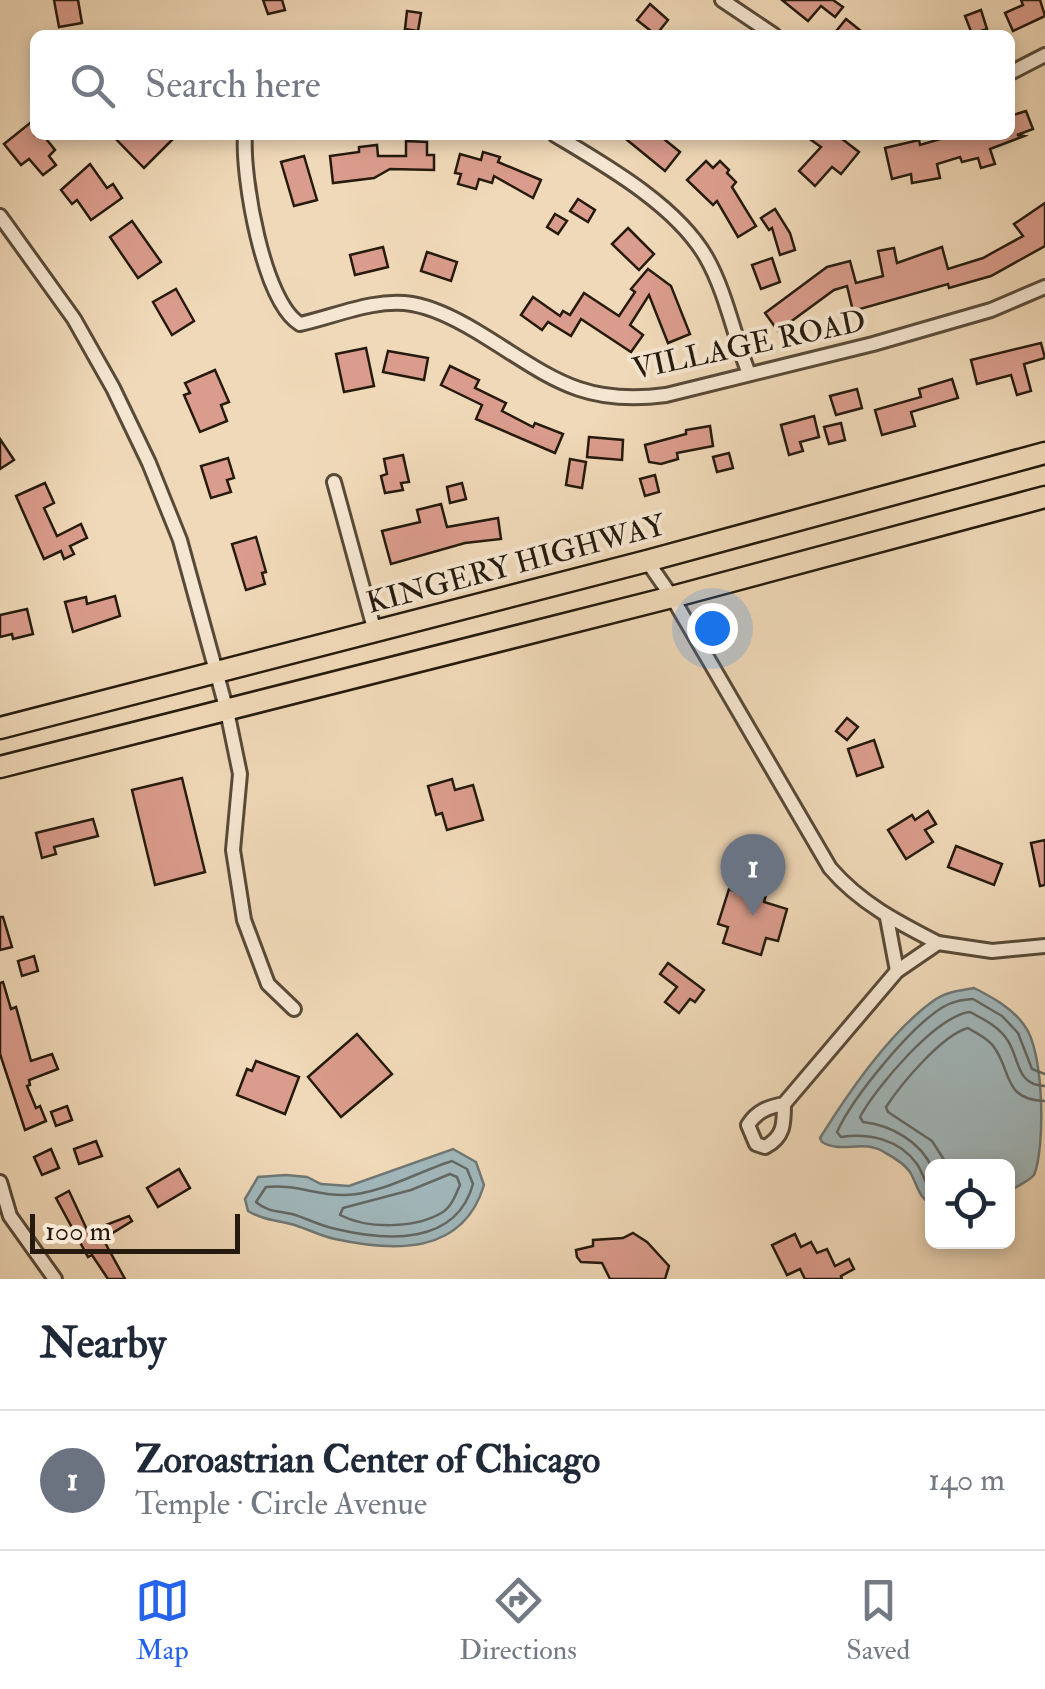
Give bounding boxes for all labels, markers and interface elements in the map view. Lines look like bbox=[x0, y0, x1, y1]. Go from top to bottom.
search box bbox=[30, 30, 1015, 140]
icon: search bbox=[65, 58, 120, 113]
text: Search here bbox=[145, 61, 321, 109]
street label: VILLAGE ROAD bbox=[629, 302, 869, 388]
street label: KINGERY HIGHWAY bbox=[363, 506, 671, 622]
your location bbox=[687, 603, 738, 654]
pin: 1 bbox=[720, 834, 786, 916]
map controls bbox=[925, 1159, 1015, 1249]
button: locate bbox=[925, 1159, 1015, 1249]
scale bar bbox=[30, 1209, 240, 1254]
text: 100 m bbox=[45, 1214, 111, 1249]
text: Nearby bbox=[40, 1318, 166, 1370]
text: Zoroastrian Center of Chicago bbox=[135, 1436, 600, 1484]
text: 1 bbox=[67, 1460, 78, 1500]
text: 140 m bbox=[928, 1460, 1005, 1500]
text: Temple · Circle Avenue bbox=[135, 1484, 427, 1524]
tab: Map bbox=[135, 1573, 190, 1668]
tab: Directions bbox=[459, 1573, 577, 1668]
tab: Saved bbox=[846, 1573, 910, 1668]

